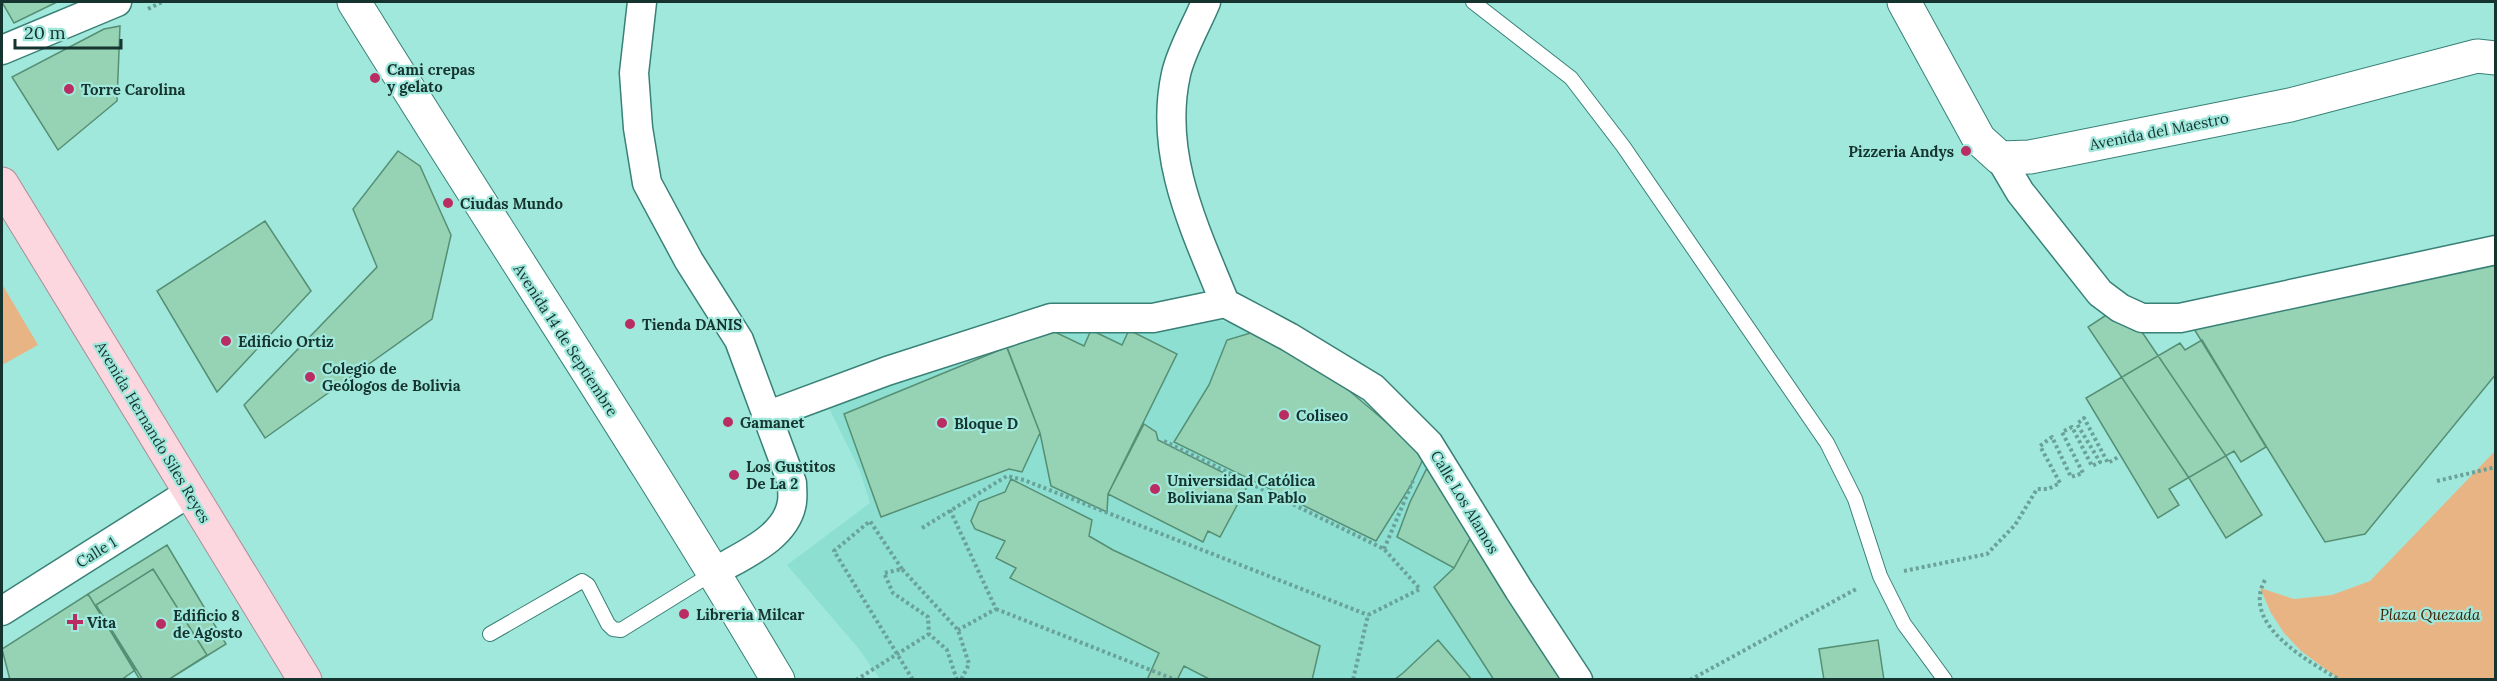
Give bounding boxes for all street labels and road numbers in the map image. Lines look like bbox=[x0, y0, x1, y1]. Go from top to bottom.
street label: Avenida del Maestro bbox=[2087, 108, 2230, 154]
street label: Avenida 14 de Septiembre bbox=[509, 259, 622, 420]
street label: Avenida Hernando Siles Reyes bbox=[91, 337, 215, 526]
street label: Calle Los Alamos bbox=[1427, 447, 1503, 557]
street label: Calle 1 bbox=[72, 532, 120, 572]

